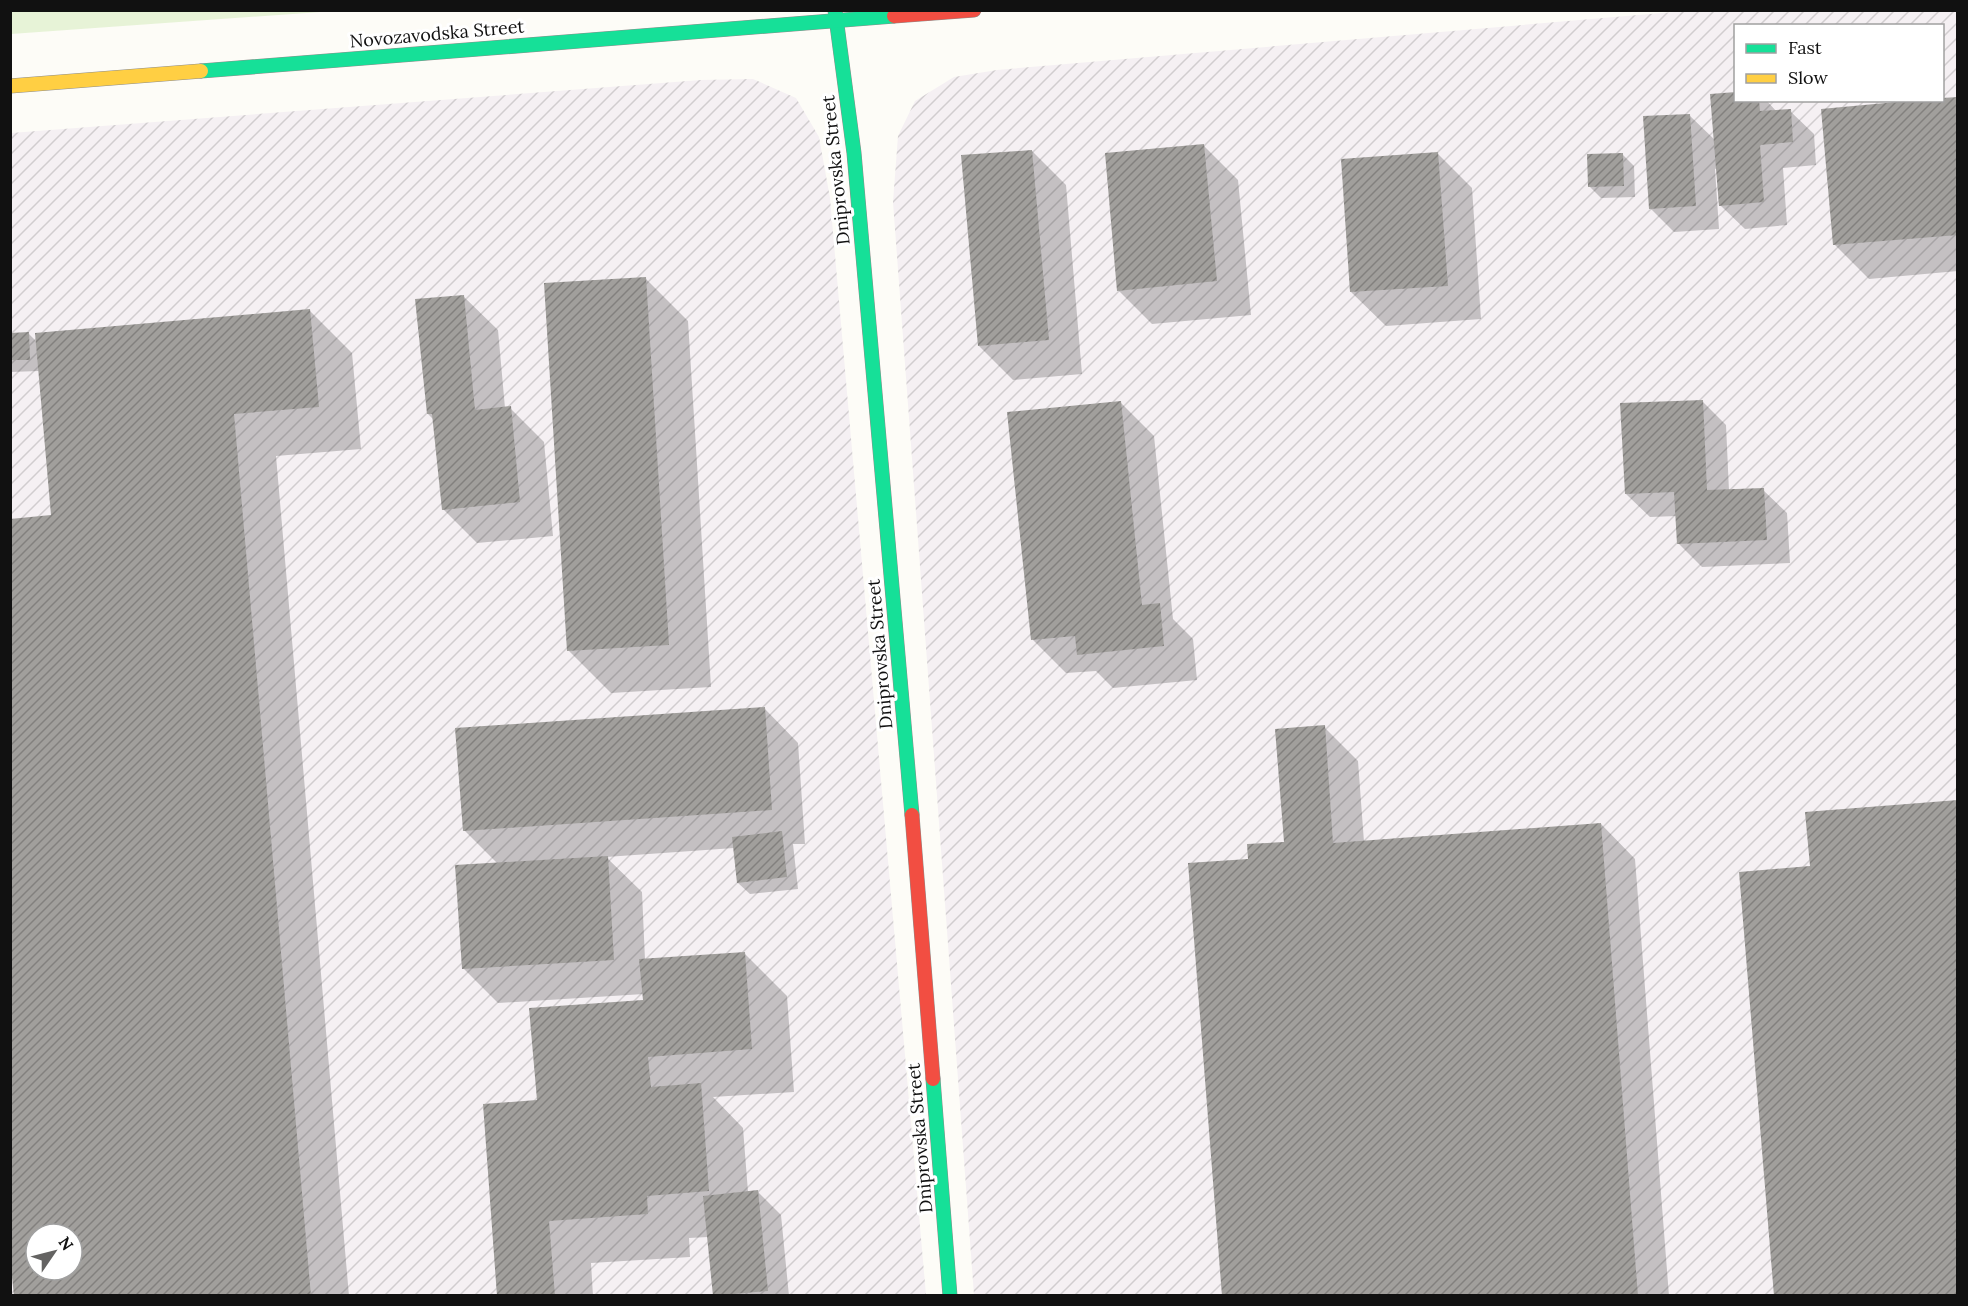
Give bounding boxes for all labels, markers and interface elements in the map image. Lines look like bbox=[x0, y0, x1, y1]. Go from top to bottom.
street label: Novozavodska Street bbox=[349, 14, 525, 53]
legend bbox=[1734, 24, 1944, 102]
text: Fast bbox=[1788, 36, 1822, 59]
text: Slow bbox=[1788, 66, 1828, 89]
street label: Dniprovska Street bbox=[816, 94, 855, 246]
street label: Dniprovska Street bbox=[861, 578, 898, 730]
street label: Dniprovska Street bbox=[901, 1062, 938, 1214]
north arrow bbox=[24, 1222, 84, 1282]
text: N bbox=[55, 1233, 78, 1254]

